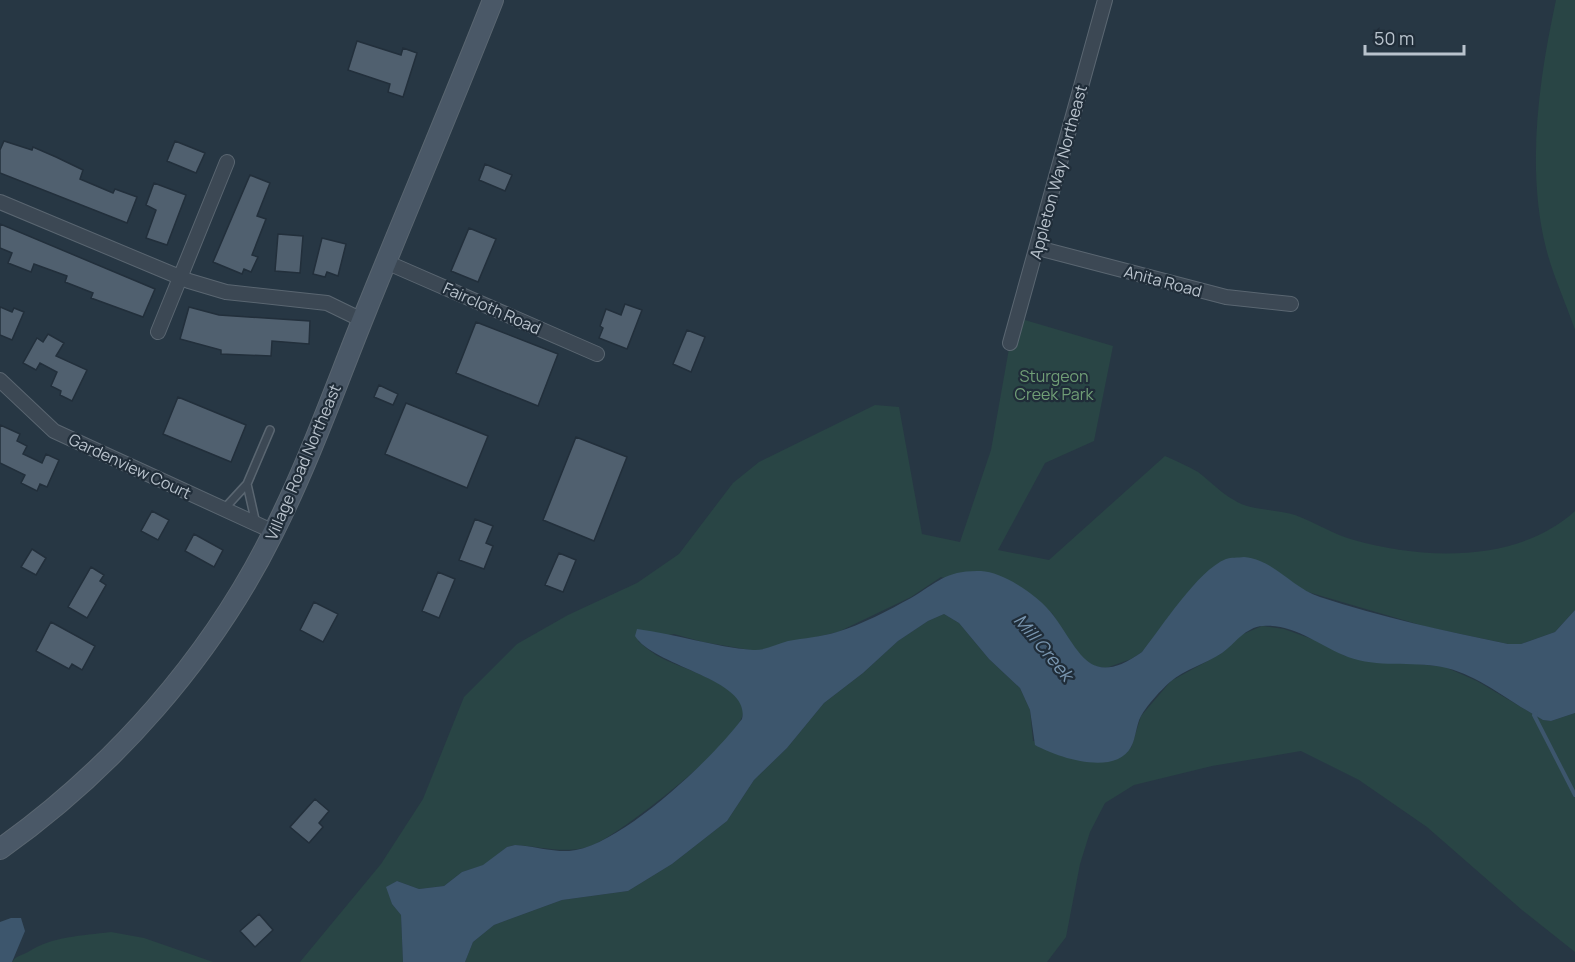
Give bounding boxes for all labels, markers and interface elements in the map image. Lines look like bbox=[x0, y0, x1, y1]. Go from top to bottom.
scale bar bbox=[1365, 18, 1464, 56]
text: 50 m bbox=[1374, 26, 1414, 50]
street label: Appleton Way Northeast bbox=[1024, 82, 1092, 262]
street label: Anita Road bbox=[1122, 260, 1204, 302]
street label: Faircloth Road bbox=[440, 277, 544, 339]
park label: Sturgeon Creek Park bbox=[1015, 365, 1094, 405]
street label: Village Road Northeast bbox=[260, 381, 346, 543]
street label: Gardenview Court bbox=[65, 428, 195, 504]
water label: Mill Creek bbox=[1009, 608, 1081, 688]

